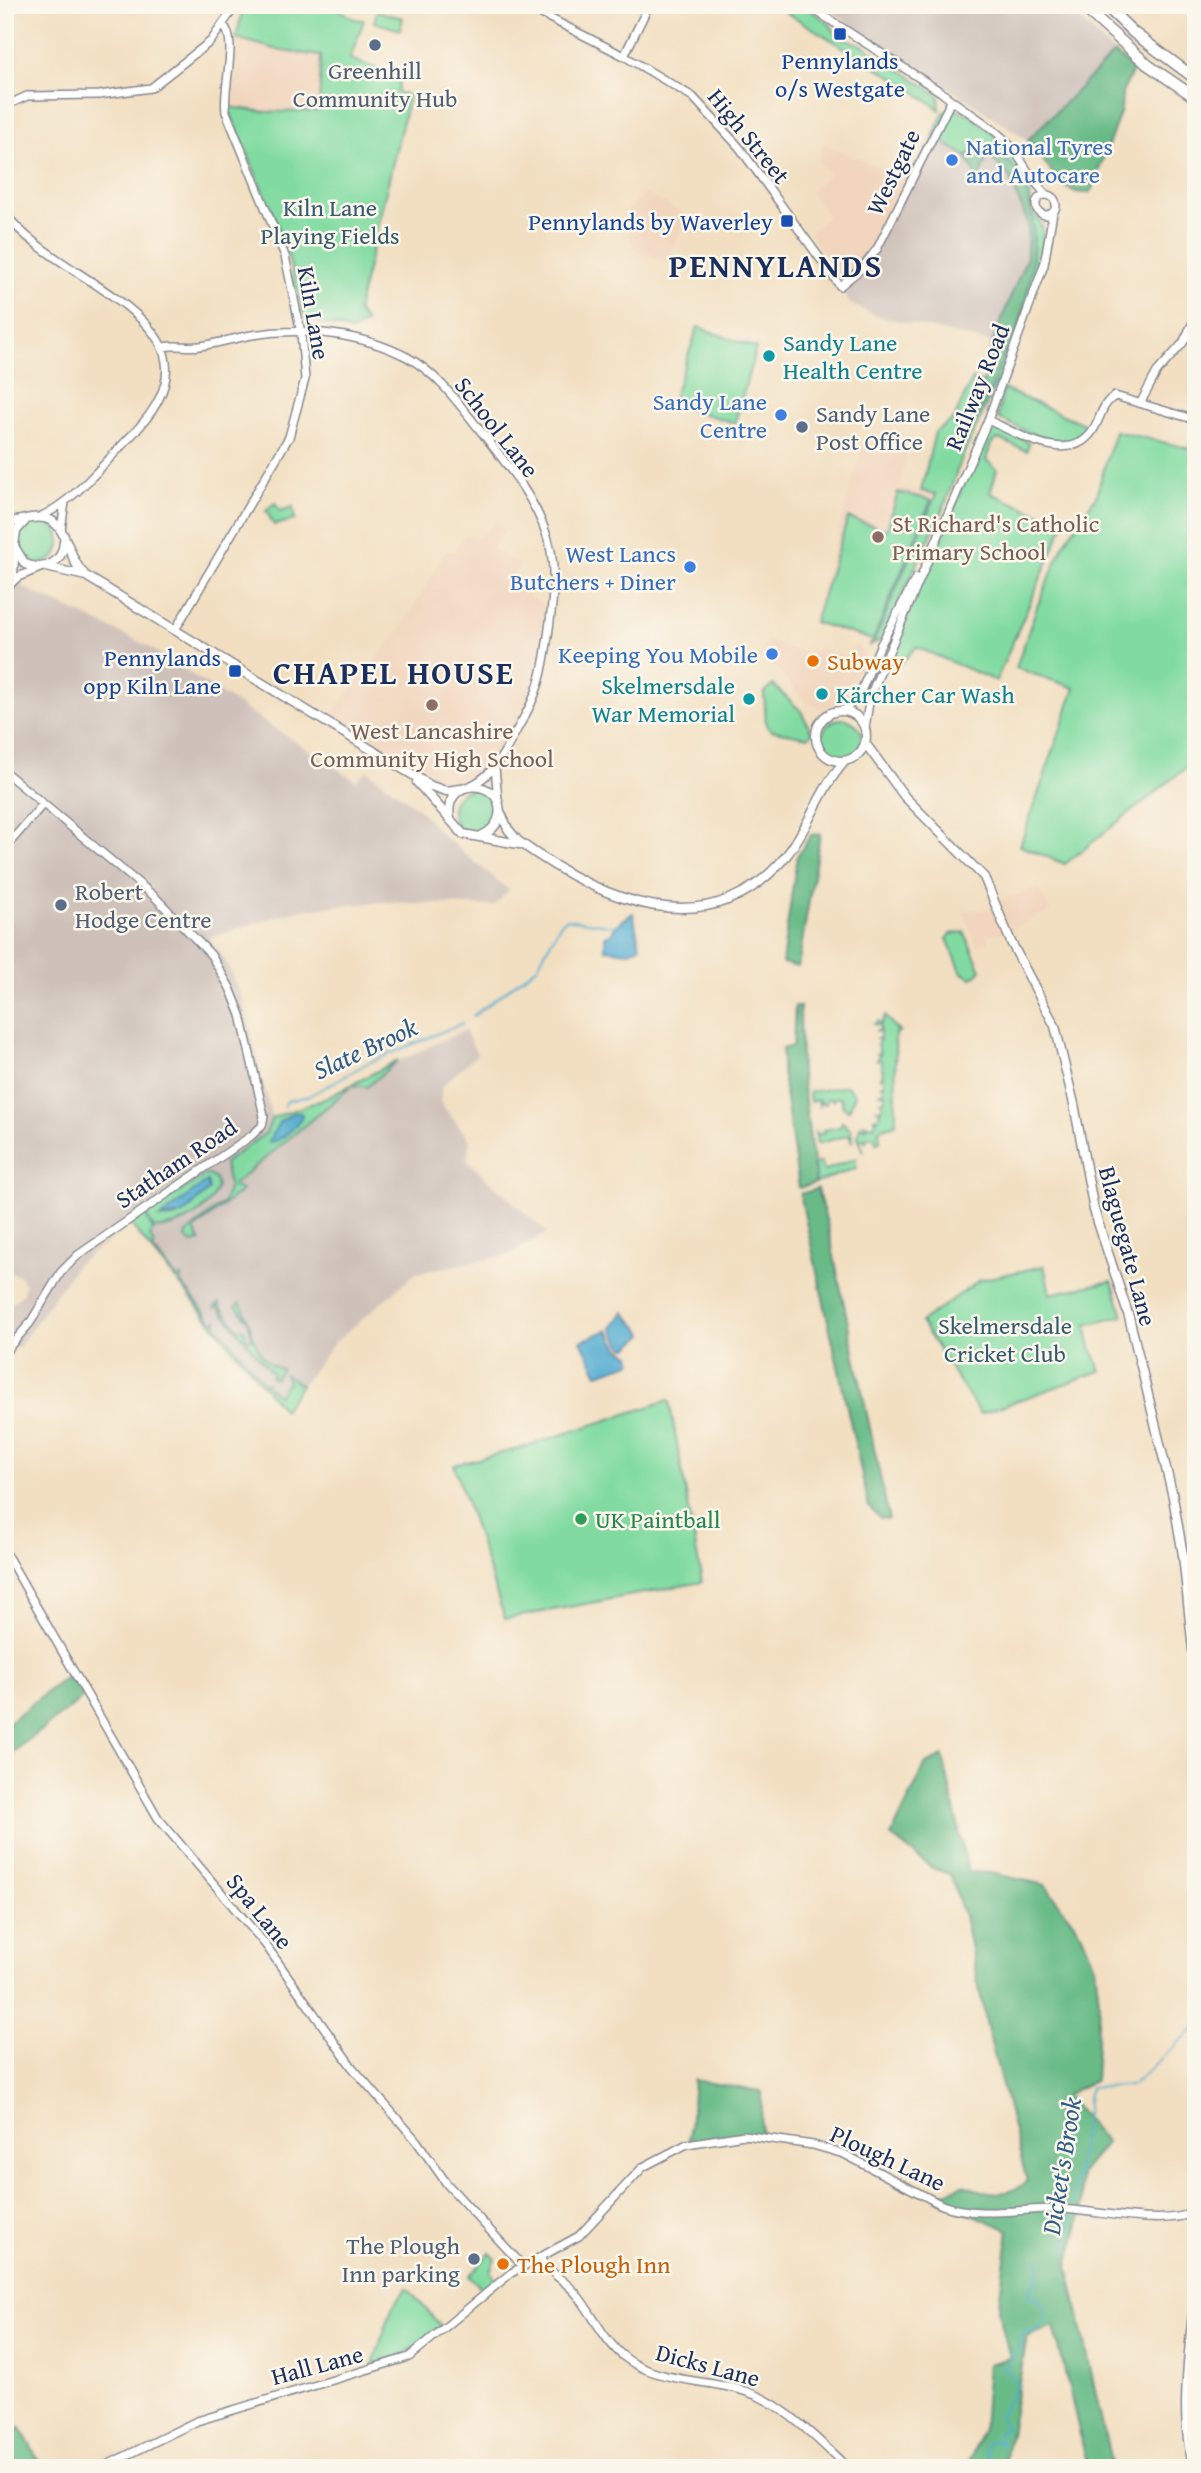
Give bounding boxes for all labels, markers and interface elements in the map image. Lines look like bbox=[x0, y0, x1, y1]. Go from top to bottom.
marker: Pennylands o/s Westgate bbox=[832, 26, 848, 42]
marker: Greenhill Community Hub bbox=[367, 37, 383, 53]
place label: Pennylands o/s Westgate bbox=[775, 43, 905, 106]
place label: Greenhill Community Hub bbox=[293, 53, 457, 116]
street label: High Street bbox=[699, 81, 799, 192]
street label: Westgate bbox=[857, 123, 929, 221]
place label: National Tyres and Autocare bbox=[966, 129, 1113, 192]
marker: National Tyres and Autocare bbox=[944, 152, 960, 168]
park label: Kiln Lane Playing Fields bbox=[260, 190, 400, 253]
place label: Pennylands by Waverley bbox=[528, 204, 773, 239]
marker: Pennylands by Waverley bbox=[779, 213, 795, 229]
district label: PENNYLANDS bbox=[669, 242, 883, 289]
street label: Kiln Lane bbox=[289, 264, 339, 362]
street label: Railway Road bbox=[936, 318, 1018, 456]
place label: Sandy Lane Health Centre bbox=[783, 325, 923, 388]
marker: Sandy Lane Health Centre bbox=[761, 348, 777, 364]
street label: School Lane bbox=[446, 369, 548, 485]
place label: Sandy Lane Centre bbox=[653, 384, 767, 447]
place label: Sandy Lane Post Office bbox=[816, 396, 930, 459]
marker: Sandy Lane Centre bbox=[773, 407, 789, 423]
marker: Sandy Lane Post Office bbox=[794, 419, 810, 435]
place label: St Richard's Catholic Primary School bbox=[892, 506, 1100, 569]
marker: St Richard's Catholic Primary School bbox=[870, 529, 886, 545]
place label: West Lancs Butchers + Diner bbox=[510, 536, 676, 599]
marker: West Lancs Butchers + Diner bbox=[682, 559, 698, 575]
place label: Keeping You Mobile bbox=[558, 637, 758, 672]
place label: Pennylands opp Kiln Lane bbox=[83, 640, 221, 703]
place label: Subway bbox=[827, 644, 904, 679]
marker: Keeping You Mobile bbox=[764, 646, 780, 662]
district label: CHAPEL HOUSE bbox=[273, 649, 515, 696]
marker: Subway bbox=[805, 653, 821, 669]
marker: Pennylands opp Kiln Lane bbox=[227, 663, 243, 679]
place label: Skelmersdale War Memorial bbox=[592, 668, 735, 731]
place label: Kärcher Car Wash bbox=[836, 677, 1015, 712]
marker: Kärcher Car Wash bbox=[814, 686, 830, 702]
marker: Skelmersdale War Memorial bbox=[741, 691, 757, 707]
marker: West Lancashire Community High School bbox=[424, 697, 440, 713]
place label: West Lancashire Community High School bbox=[310, 713, 554, 776]
place label: Robert Hodge Centre bbox=[75, 874, 212, 937]
marker: Robert Hodge Centre bbox=[53, 897, 69, 913]
water label: Slate Brook bbox=[307, 1007, 424, 1089]
street label: Statham Road bbox=[108, 1109, 244, 1217]
street label: Blaguegate Lane bbox=[1090, 1162, 1166, 1330]
park label: Skelmersdale Cricket Club bbox=[938, 1308, 1072, 1371]
place label: UK Paintball bbox=[595, 1502, 721, 1537]
marker: UK Paintball bbox=[573, 1511, 589, 1527]
street label: Spa Lane bbox=[218, 1865, 302, 1957]
water label: Dicket's Brook bbox=[1031, 2094, 1091, 2238]
street label: Plough Lane bbox=[825, 2116, 951, 2200]
place label: The Plough Inn parking bbox=[342, 2228, 461, 2291]
place label: The Plough Inn bbox=[517, 2247, 671, 2282]
marker: The Plough Inn parking bbox=[466, 2251, 482, 2267]
marker: The Plough Inn bbox=[495, 2256, 511, 2272]
street label: Dicks Lane bbox=[652, 2334, 764, 2396]
street label: Hall Lane bbox=[267, 2336, 367, 2394]

